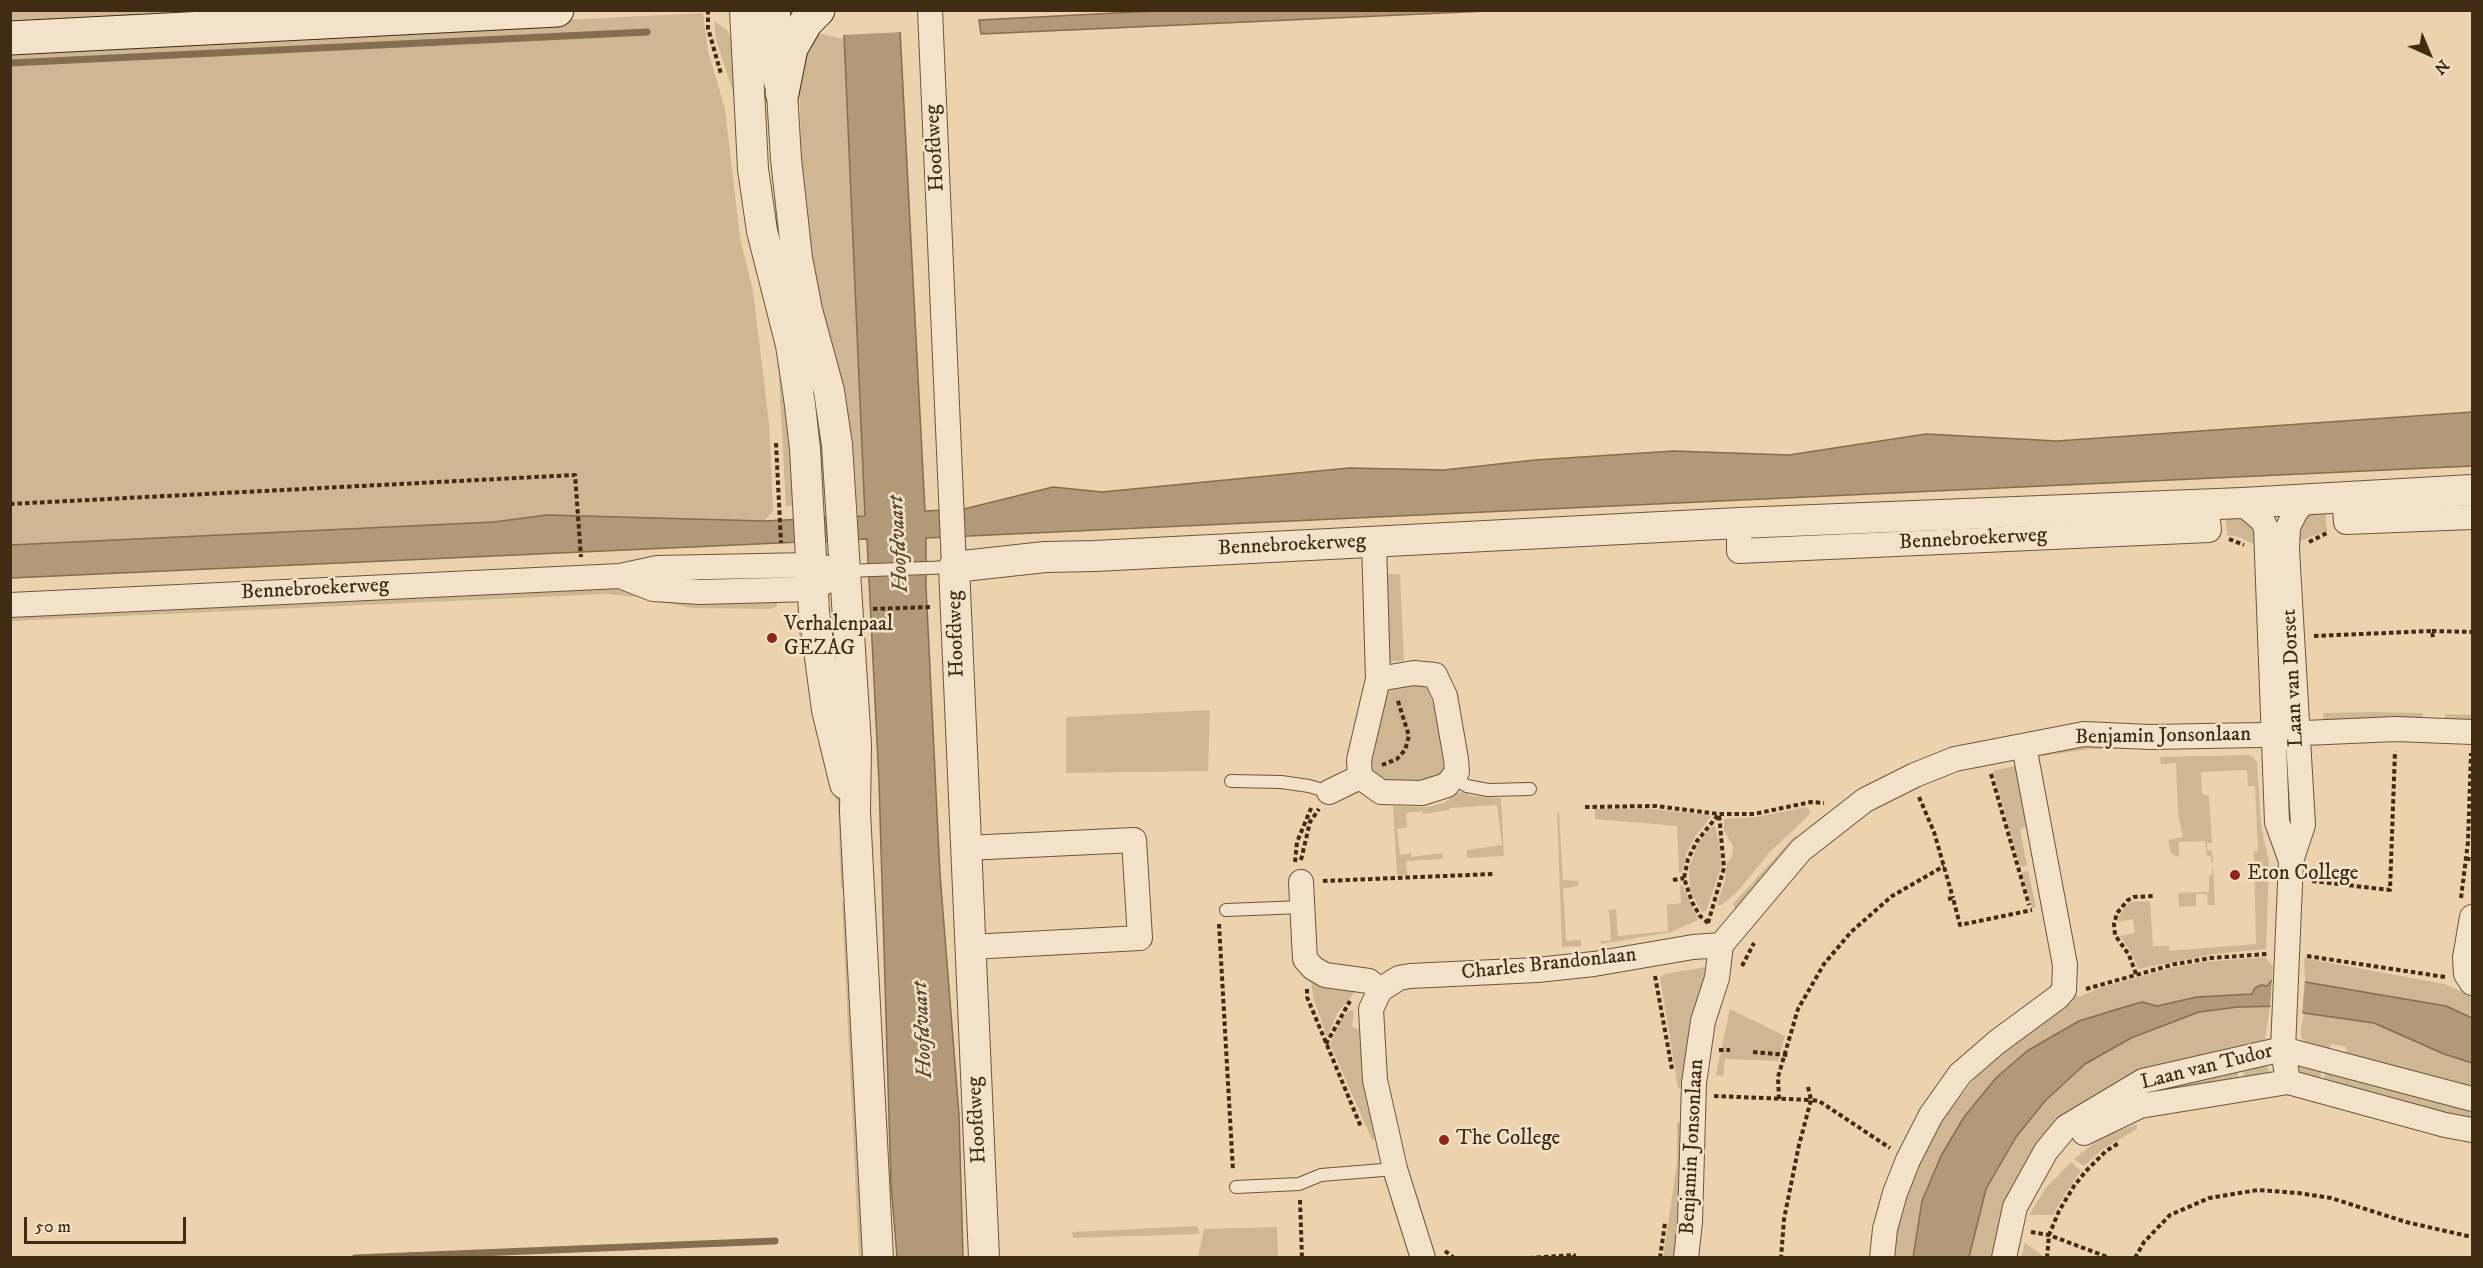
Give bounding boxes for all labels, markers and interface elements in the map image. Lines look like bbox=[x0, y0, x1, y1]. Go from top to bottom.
north arrow bbox=[2399, 24, 2459, 84]
text: N bbox=[2430, 55, 2453, 79]
street label: Hoofdweg bbox=[921, 104, 951, 192]
water label: Hoofdvaart bbox=[884, 495, 916, 593]
street label: Bennebroekerweg bbox=[1898, 524, 2048, 556]
street label: Bennebroekerweg bbox=[1217, 530, 1367, 562]
street label: Bennebroekerweg bbox=[240, 574, 390, 606]
street label: Hoofdweg bbox=[943, 590, 971, 678]
street label: Laan van Dorset bbox=[2278, 608, 2310, 748]
place label: Verhalenpaal GEZAG bbox=[784, 613, 893, 663]
marker: Verhalenpaal GEZAG bbox=[765, 631, 779, 645]
street label: Benjamin Jonsonlaan bbox=[2075, 723, 2251, 751]
place label: Eton College bbox=[2247, 862, 2359, 888]
marker: Eton College bbox=[2228, 868, 2242, 882]
street label: Charles Brandonlaan bbox=[1460, 943, 1638, 987]
water label: Hoofdvaart bbox=[908, 981, 940, 1079]
street label: Laan van Tudor bbox=[2138, 1039, 2276, 1097]
street label: Benjamin Jonsonlaan bbox=[1676, 1058, 1710, 1236]
street label: Hoofdweg bbox=[963, 1076, 993, 1164]
place label: The College bbox=[1456, 1127, 1560, 1153]
marker: The College bbox=[1437, 1133, 1451, 1147]
scale bar bbox=[27, 1205, 189, 1243]
text: 50 m bbox=[35, 1216, 71, 1238]

